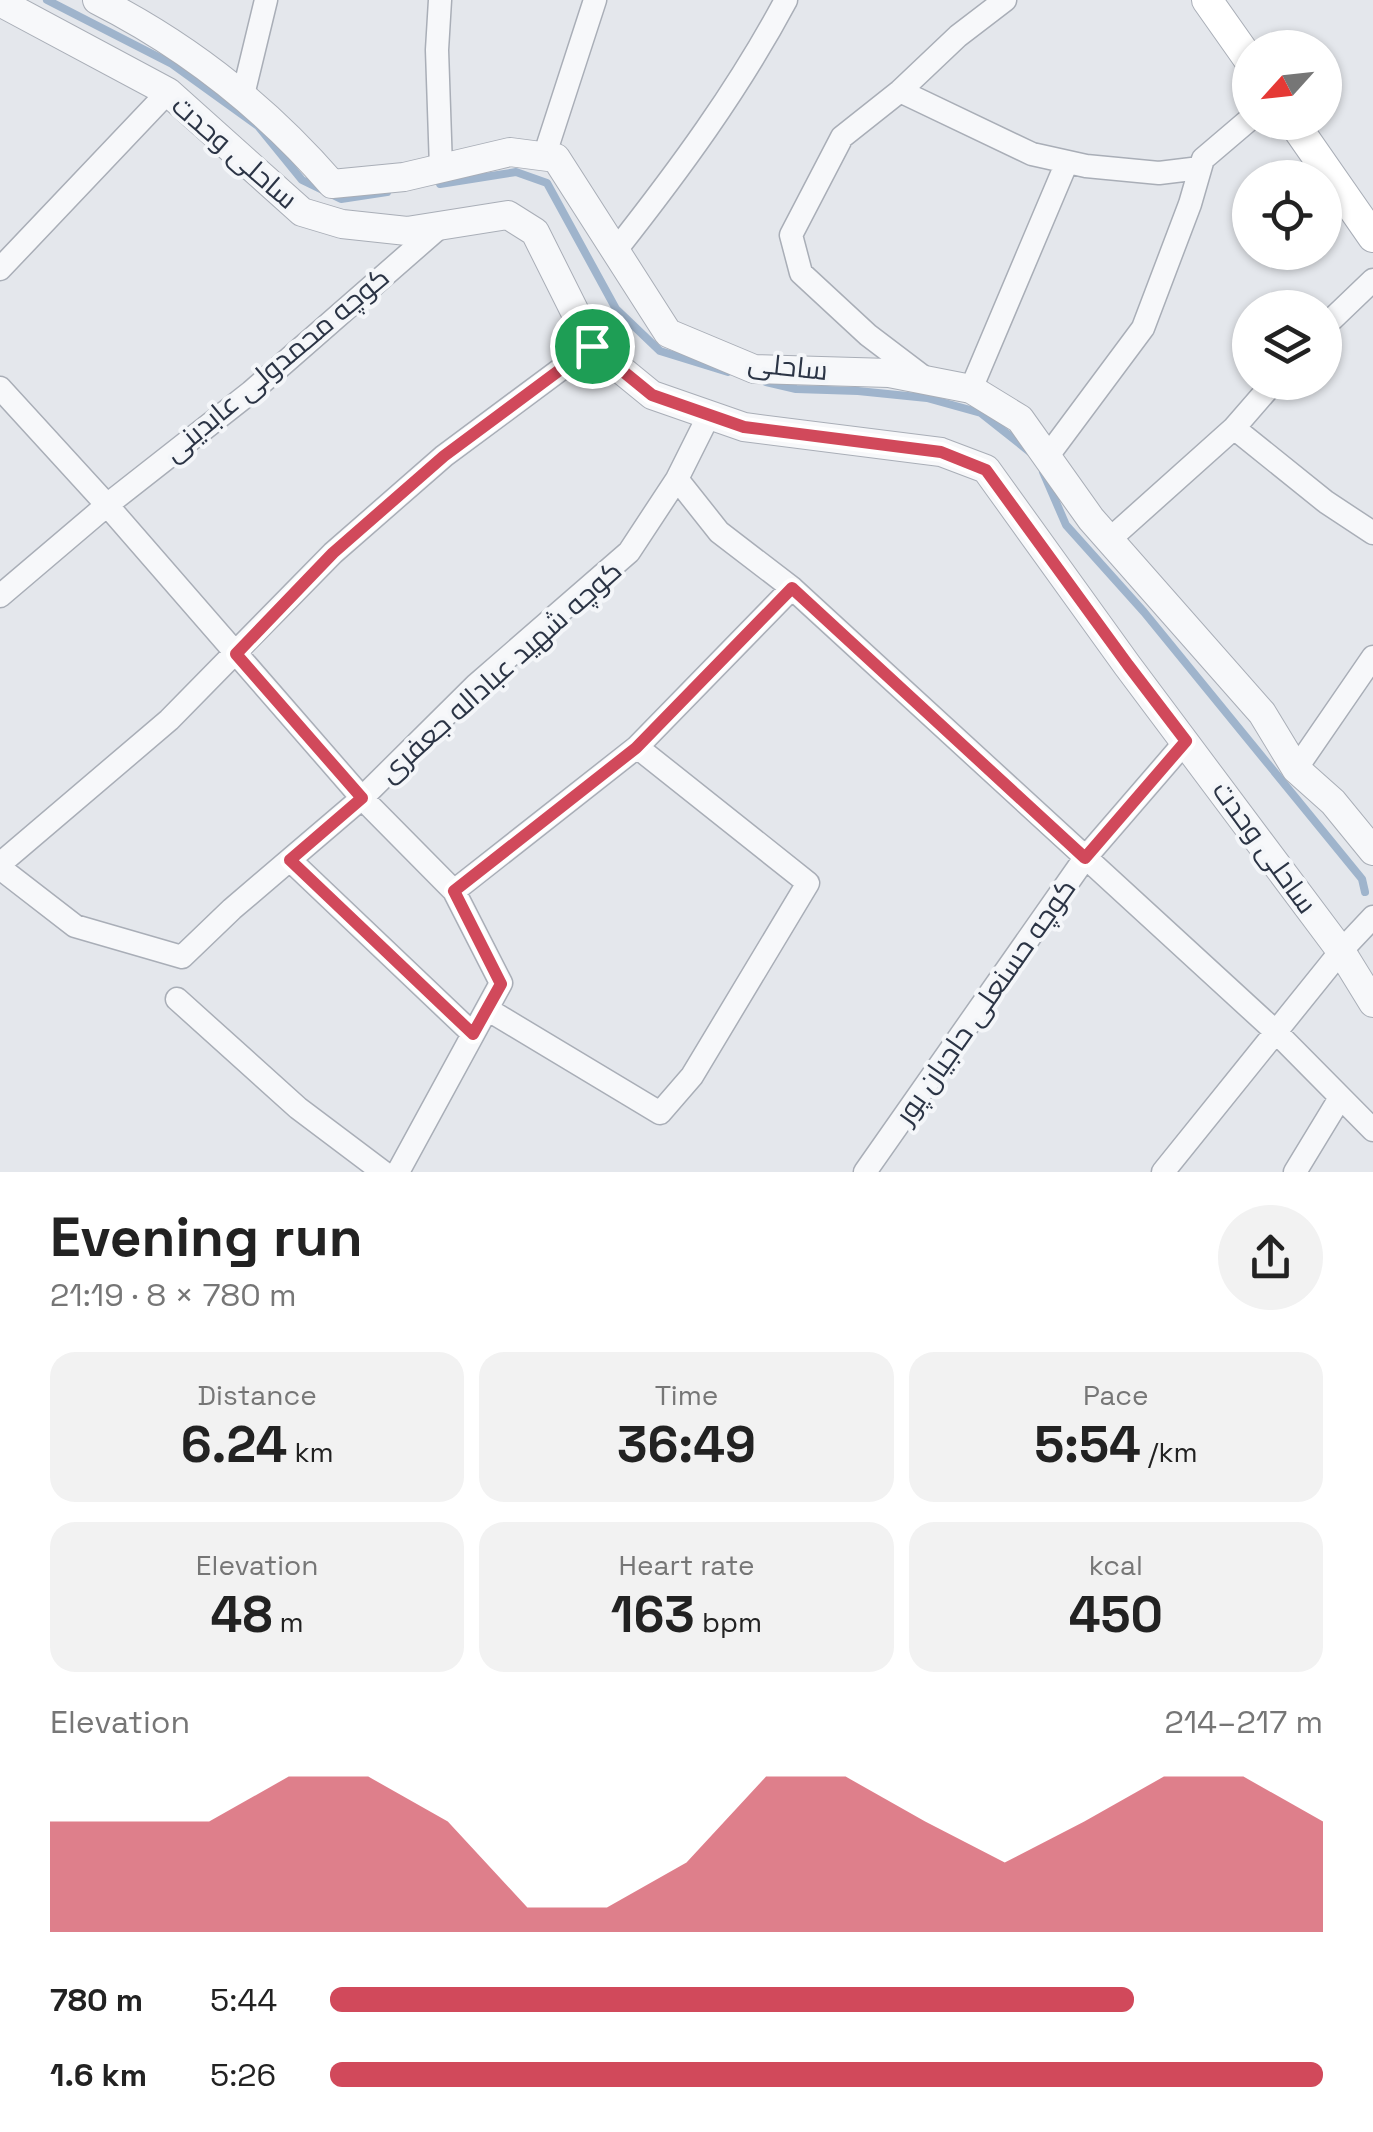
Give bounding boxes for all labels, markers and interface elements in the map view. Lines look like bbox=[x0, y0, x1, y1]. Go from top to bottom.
north arrow bbox=[1232, 30, 1342, 140]
map controls bbox=[1232, 30, 1342, 400]
street label: ساحلی وحدت bbox=[165, 87, 305, 217]
button: locate bbox=[1232, 160, 1342, 270]
street label: کوچه محمدولی عابدینی bbox=[156, 259, 397, 470]
button: layers bbox=[1232, 290, 1342, 400]
pin bbox=[550, 304, 635, 389]
icon: arrive bbox=[565, 319, 620, 374]
street label: ساحلی bbox=[746, 344, 830, 388]
street label: کوچه شهید عباداله جعفری bbox=[371, 552, 630, 790]
street label: ساحلی وحدت bbox=[1205, 774, 1325, 920]
street label: کوچه حسنعلی حاجیان پور bbox=[886, 871, 1084, 1133]
text: Evening run bbox=[50, 1202, 363, 1272]
button: share bbox=[1218, 1205, 1323, 1310]
text: 21:19 · 8 × 780 m bbox=[50, 1275, 297, 1315]
text: Distance bbox=[198, 1377, 317, 1413]
text: Time bbox=[655, 1377, 718, 1413]
text: Pace bbox=[1083, 1377, 1149, 1413]
text: 6.24 bbox=[181, 1413, 287, 1477]
text: 36:49 bbox=[617, 1413, 756, 1477]
text: 5:54 bbox=[1034, 1413, 1141, 1477]
text: km bbox=[287, 1434, 334, 1470]
text: /km bbox=[1141, 1434, 1198, 1470]
text: Elevation bbox=[196, 1547, 319, 1583]
text: Heart rate bbox=[619, 1547, 754, 1583]
text: kcal bbox=[1089, 1547, 1143, 1583]
text: 48 bbox=[211, 1583, 272, 1647]
text: 163 bbox=[611, 1583, 695, 1647]
text: 450 bbox=[1069, 1583, 1163, 1647]
text: m bbox=[272, 1604, 304, 1640]
text: bpm bbox=[695, 1604, 762, 1640]
text: Elevation bbox=[50, 1702, 190, 1742]
text: 214–217 m bbox=[1164, 1702, 1323, 1742]
text: 780 m bbox=[50, 1980, 143, 2020]
text: 5:44 bbox=[210, 1980, 277, 2020]
text: 1.6 km bbox=[50, 2055, 147, 2095]
text: 5:26 bbox=[210, 2055, 276, 2095]

